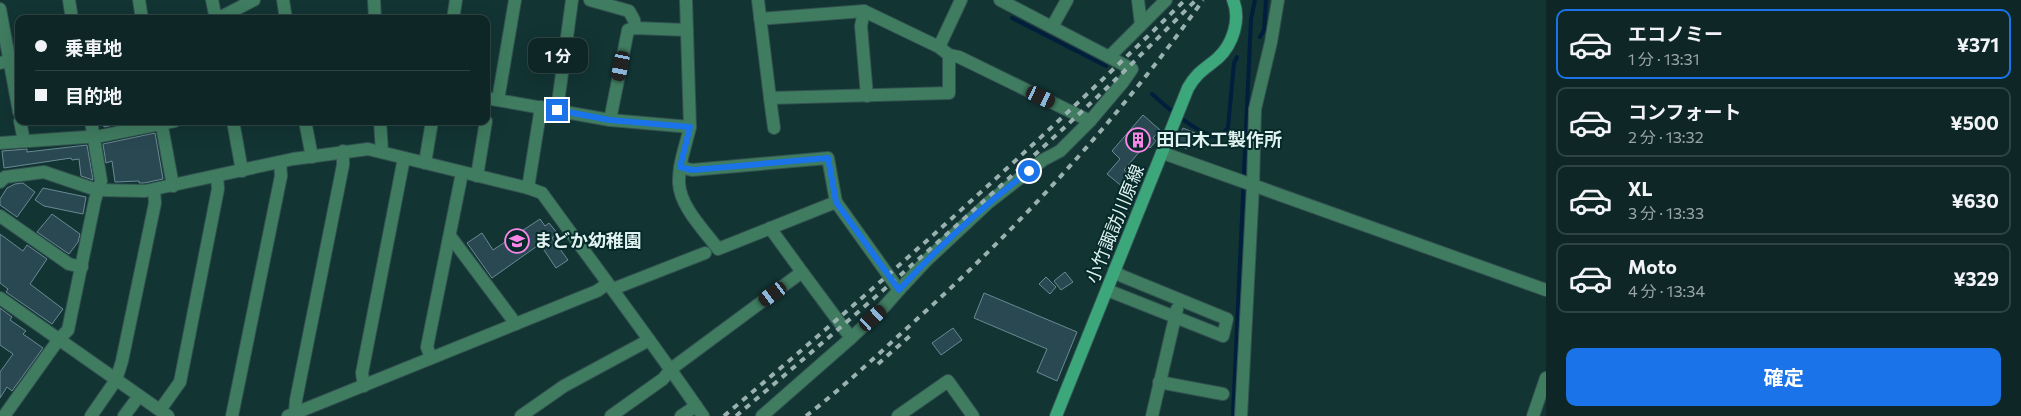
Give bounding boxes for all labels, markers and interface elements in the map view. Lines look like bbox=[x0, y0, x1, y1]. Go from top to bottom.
icon: car bbox=[1568, 22, 1613, 67]
text: エコノミー bbox=[1628, 22, 1723, 45]
text: ¥371 bbox=[1957, 33, 1999, 56]
text: 乗車地 bbox=[65, 36, 122, 59]
callout: 1 分 bbox=[527, 38, 587, 72]
text: 1 分 bbox=[545, 46, 571, 65]
text: 1 分 · 13:31 bbox=[1628, 49, 1700, 68]
car bbox=[610, 50, 631, 82]
text: 目的地 bbox=[65, 84, 122, 107]
car bbox=[1024, 84, 1057, 110]
route end bbox=[546, 99, 568, 121]
icon: car bbox=[1568, 100, 1613, 145]
text: コンフォート bbox=[1628, 100, 1741, 123]
text: ¥500 bbox=[1950, 111, 1999, 134]
building icon: 田口木工製作所 bbox=[1125, 127, 1151, 153]
text: 2 分 · 13:32 bbox=[1628, 127, 1704, 146]
place label: 田口木工製作所 bbox=[1156, 128, 1282, 150]
route start bbox=[1018, 160, 1040, 182]
street label: 小竹諏訪川原線 bbox=[1080, 161, 1148, 286]
text: XL bbox=[1628, 177, 1653, 200]
icon: car bbox=[1568, 178, 1613, 223]
text: ¥630 bbox=[1952, 189, 1999, 212]
text: 3 分 · 13:33 bbox=[1628, 203, 1704, 222]
school or university icon: まどか幼稚園 bbox=[504, 228, 530, 254]
place label: まどか幼稚園 bbox=[534, 229, 642, 251]
text: Moto bbox=[1628, 255, 1677, 278]
icon: car bbox=[1568, 256, 1613, 301]
text: ¥329 bbox=[1953, 267, 1999, 290]
car bbox=[756, 279, 789, 309]
text: 4 分 · 13:34 bbox=[1628, 281, 1705, 300]
car bbox=[856, 302, 889, 334]
button: 確定 bbox=[1566, 348, 2001, 406]

